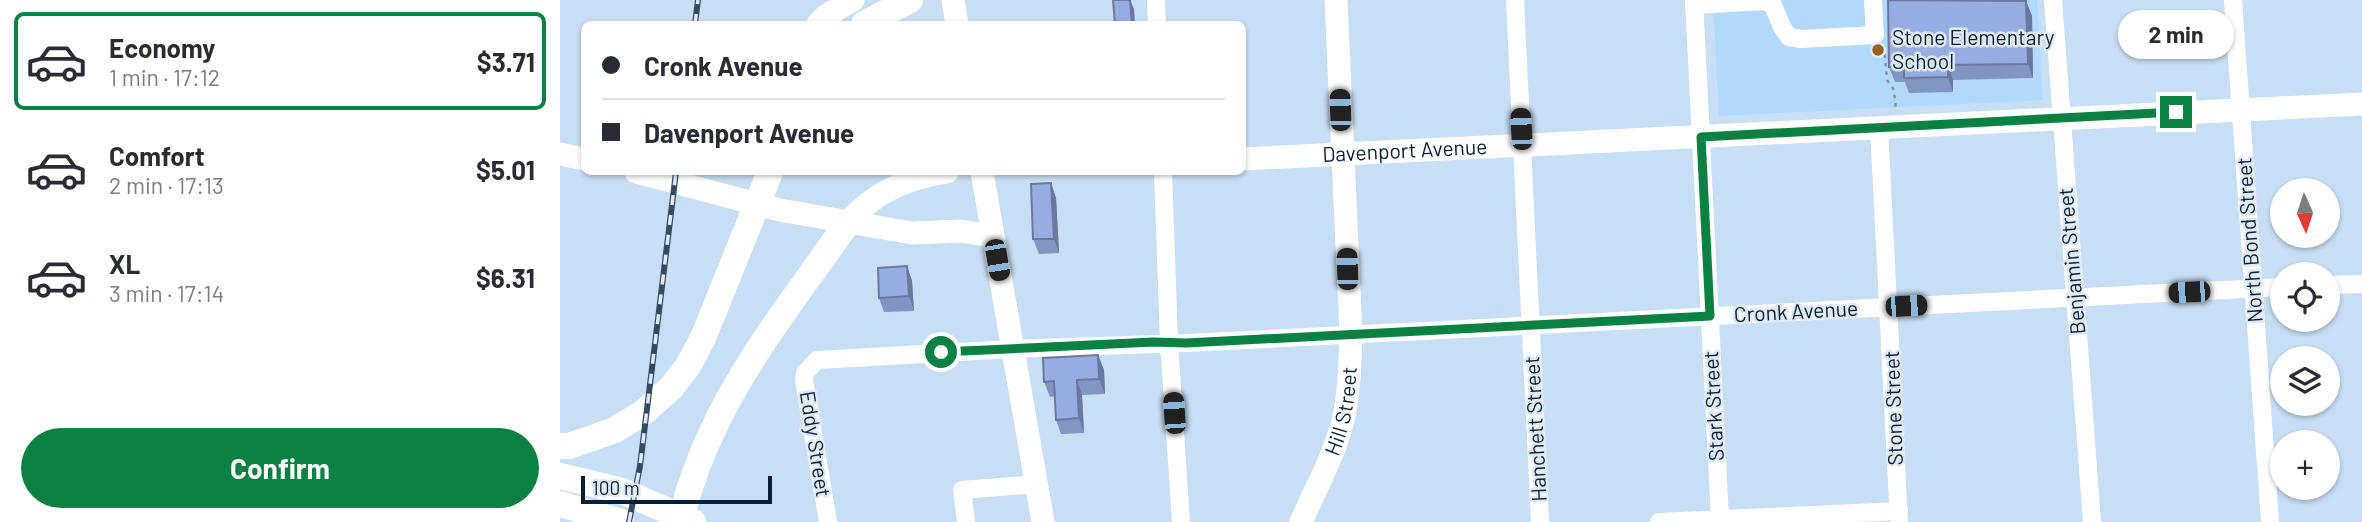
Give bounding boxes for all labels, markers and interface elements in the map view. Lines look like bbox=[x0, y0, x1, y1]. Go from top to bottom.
callout: 2 min bbox=[2118, 10, 2234, 60]
text: 2 min bbox=[2148, 20, 2204, 48]
place label: Stone Elementary School bbox=[1892, 24, 2055, 73]
icon: car bbox=[25, 30, 88, 93]
text: Economy bbox=[109, 32, 215, 63]
marker: Stone Elementary School bbox=[1870, 42, 1886, 58]
text: $3.71 bbox=[477, 46, 535, 77]
text: Cronk Avenue bbox=[644, 50, 803, 81]
text: 1 min · 17:12 bbox=[109, 63, 220, 91]
car bbox=[1329, 89, 1352, 131]
route end bbox=[2160, 96, 2192, 128]
car bbox=[1510, 107, 1533, 151]
text: Davenport Avenue bbox=[644, 117, 854, 148]
street label: Davenport Avenue bbox=[1322, 133, 1488, 166]
icon: car bbox=[25, 138, 88, 201]
text: Comfort bbox=[109, 140, 205, 171]
text: $5.01 bbox=[476, 154, 535, 185]
street label: North Bond Street bbox=[2230, 157, 2267, 324]
text: 2 min · 17:13 bbox=[109, 171, 224, 199]
north arrow bbox=[2270, 178, 2340, 248]
map controls bbox=[2270, 178, 2340, 500]
street label: Benjamin Street bbox=[2052, 187, 2089, 336]
car bbox=[984, 237, 1011, 283]
icon: car bbox=[25, 246, 88, 309]
text: XL bbox=[109, 248, 140, 279]
car bbox=[1336, 248, 1359, 290]
text: $6.31 bbox=[476, 262, 535, 293]
button: locate bbox=[2270, 262, 2340, 332]
text: 3 min · 17:14 bbox=[109, 279, 224, 307]
car bbox=[2168, 280, 2211, 304]
car bbox=[1885, 294, 1928, 318]
street label: Cronk Avenue bbox=[1733, 295, 1859, 326]
route start bbox=[925, 336, 957, 368]
button: layers bbox=[2270, 346, 2340, 416]
street label: Stark Street bbox=[1697, 350, 1728, 462]
street label: Stone Street bbox=[1878, 350, 1907, 466]
street label: Hanchett Street bbox=[1518, 356, 1551, 502]
street label: Hill Street bbox=[1319, 366, 1361, 459]
street label: Eddy Street bbox=[796, 389, 837, 498]
car bbox=[1163, 391, 1186, 435]
button: Confirm bbox=[21, 428, 539, 508]
button: + bbox=[2270, 430, 2340, 500]
scale bar bbox=[581, 473, 772, 505]
text: 100 m bbox=[592, 476, 640, 499]

